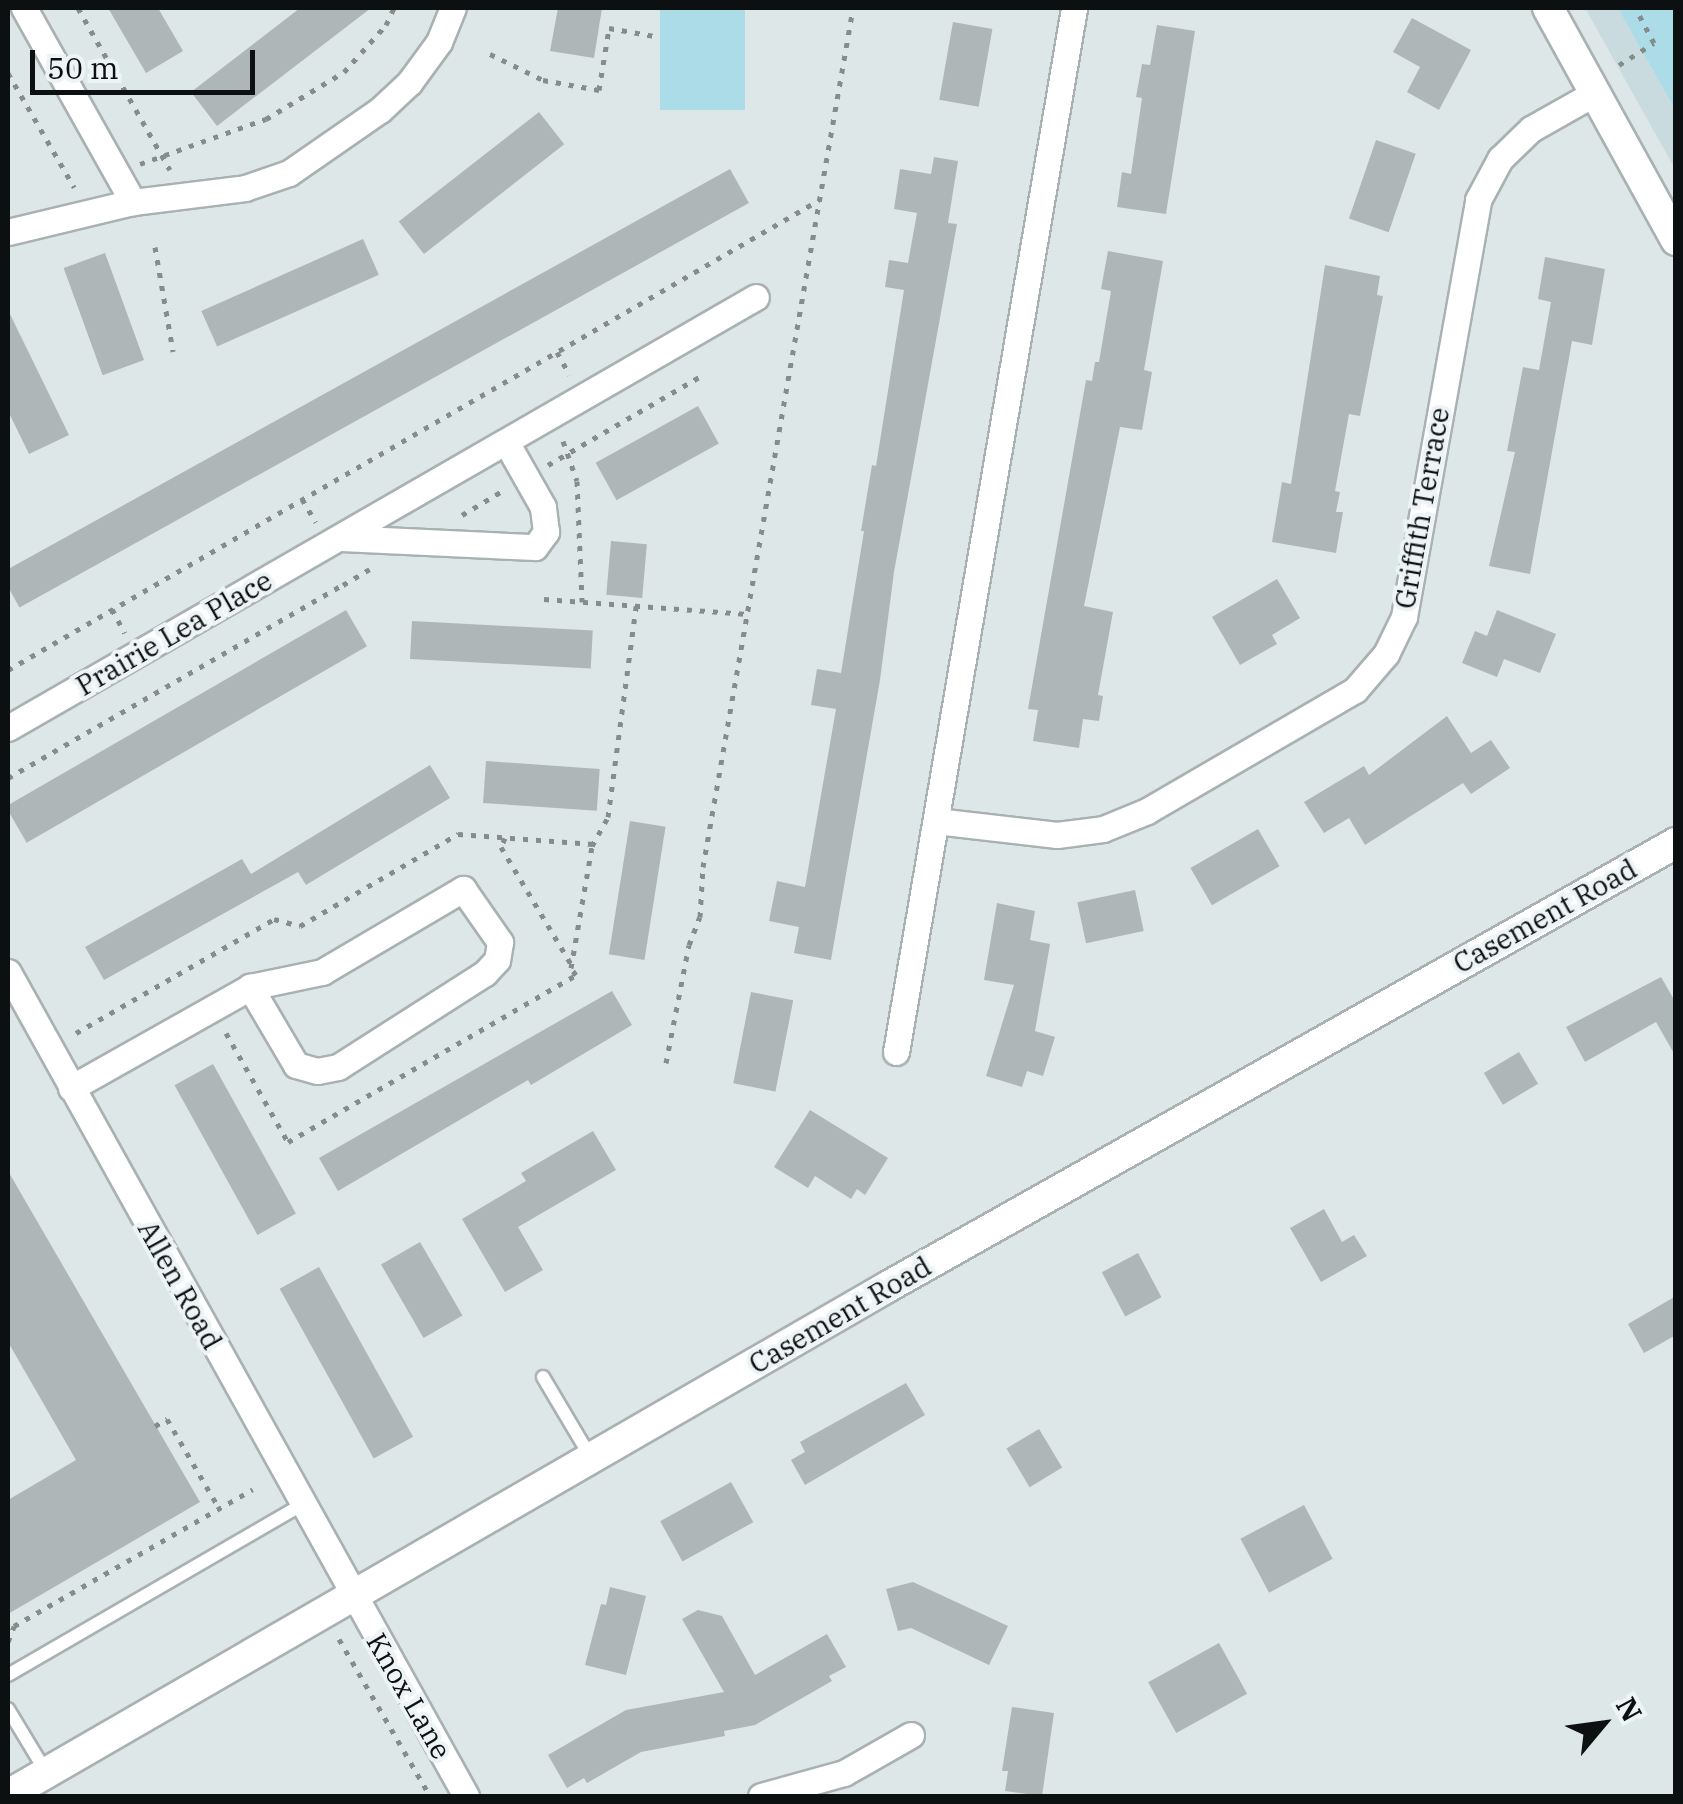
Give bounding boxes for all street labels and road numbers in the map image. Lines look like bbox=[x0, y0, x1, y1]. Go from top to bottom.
street label: Griffith Terrace bbox=[1388, 405, 1456, 611]
street label: Prairie Lea Place bbox=[70, 563, 278, 703]
street label: Casement Road bbox=[1447, 852, 1643, 980]
street label: Allen Road bbox=[131, 1215, 229, 1355]
street label: Casement Road bbox=[743, 1249, 937, 1381]
street label: Knox Lane bbox=[360, 1627, 458, 1765]

